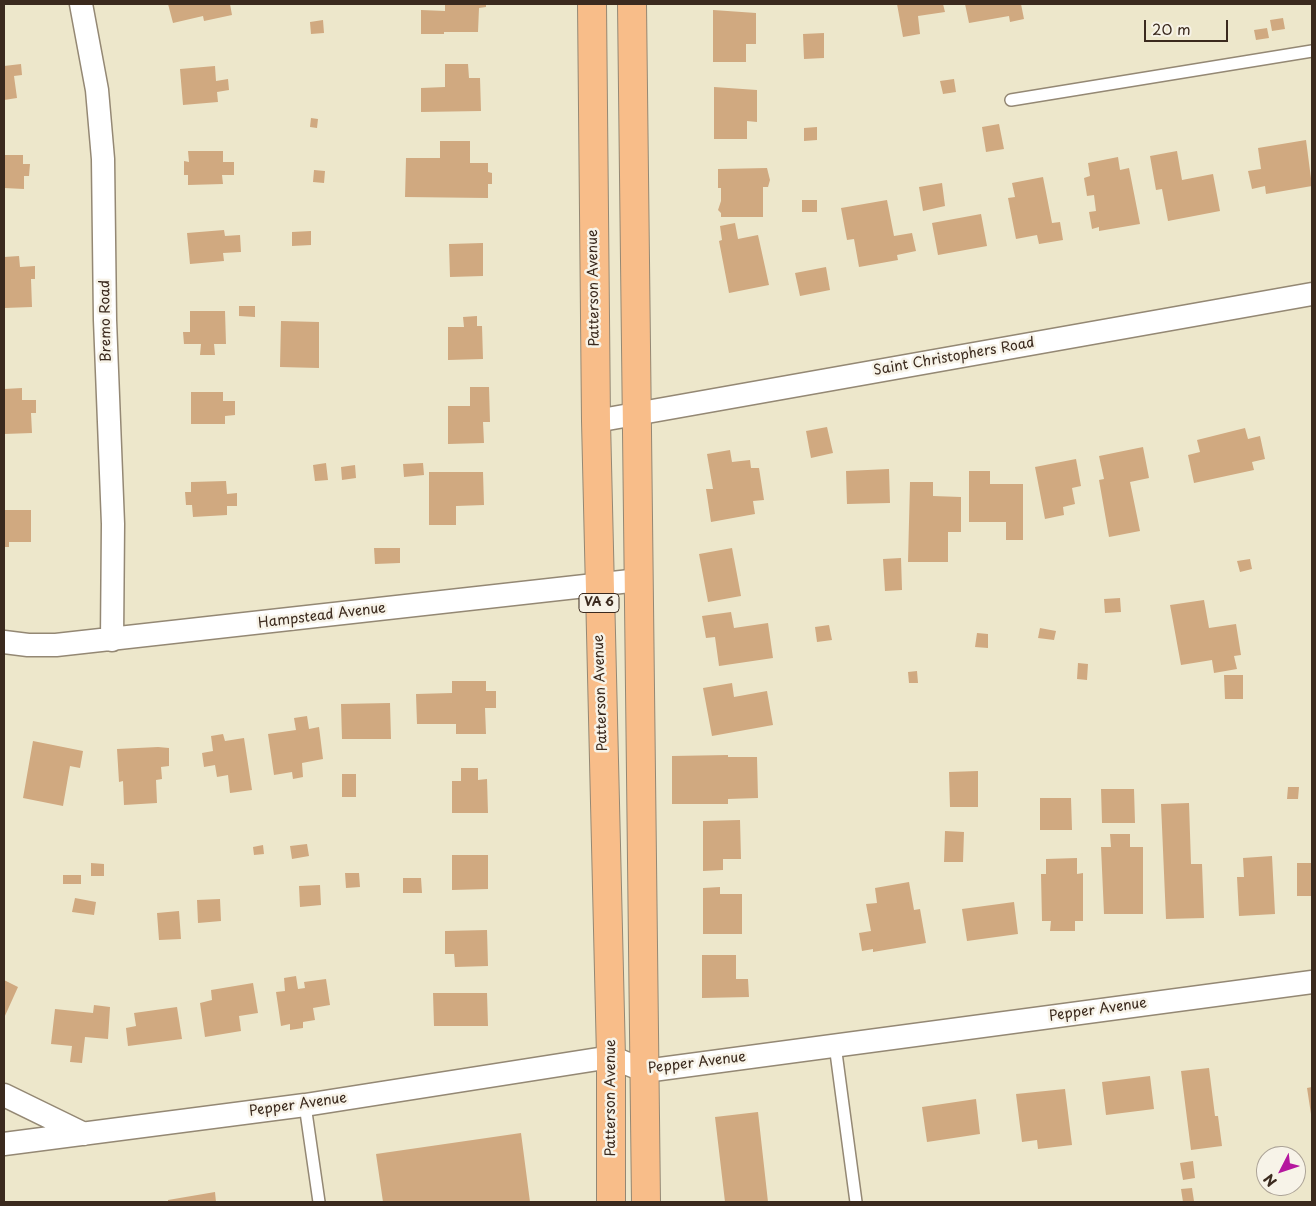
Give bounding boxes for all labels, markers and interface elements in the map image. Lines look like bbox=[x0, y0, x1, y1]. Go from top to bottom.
scale bar bbox=[1146, 10, 1230, 42]
text: 20 m bbox=[1152, 17, 1191, 40]
street label: Patterson Avenue bbox=[585, 229, 603, 347]
street label: Bremo Road bbox=[97, 280, 115, 362]
street label: Saint Christophers Road bbox=[872, 335, 1036, 379]
road number: VA 6 bbox=[579, 594, 619, 612]
street label: Hampstead Avenue bbox=[257, 600, 387, 632]
street label: Patterson Avenue bbox=[591, 634, 611, 752]
street label: Pepper Avenue bbox=[1048, 995, 1148, 1025]
street label: Patterson Avenue bbox=[603, 1039, 619, 1157]
street label: Pepper Avenue bbox=[647, 1049, 747, 1077]
street label: Pepper Avenue bbox=[248, 1090, 348, 1120]
north arrow bbox=[1256, 1146, 1306, 1196]
text: N bbox=[1258, 1169, 1282, 1192]

